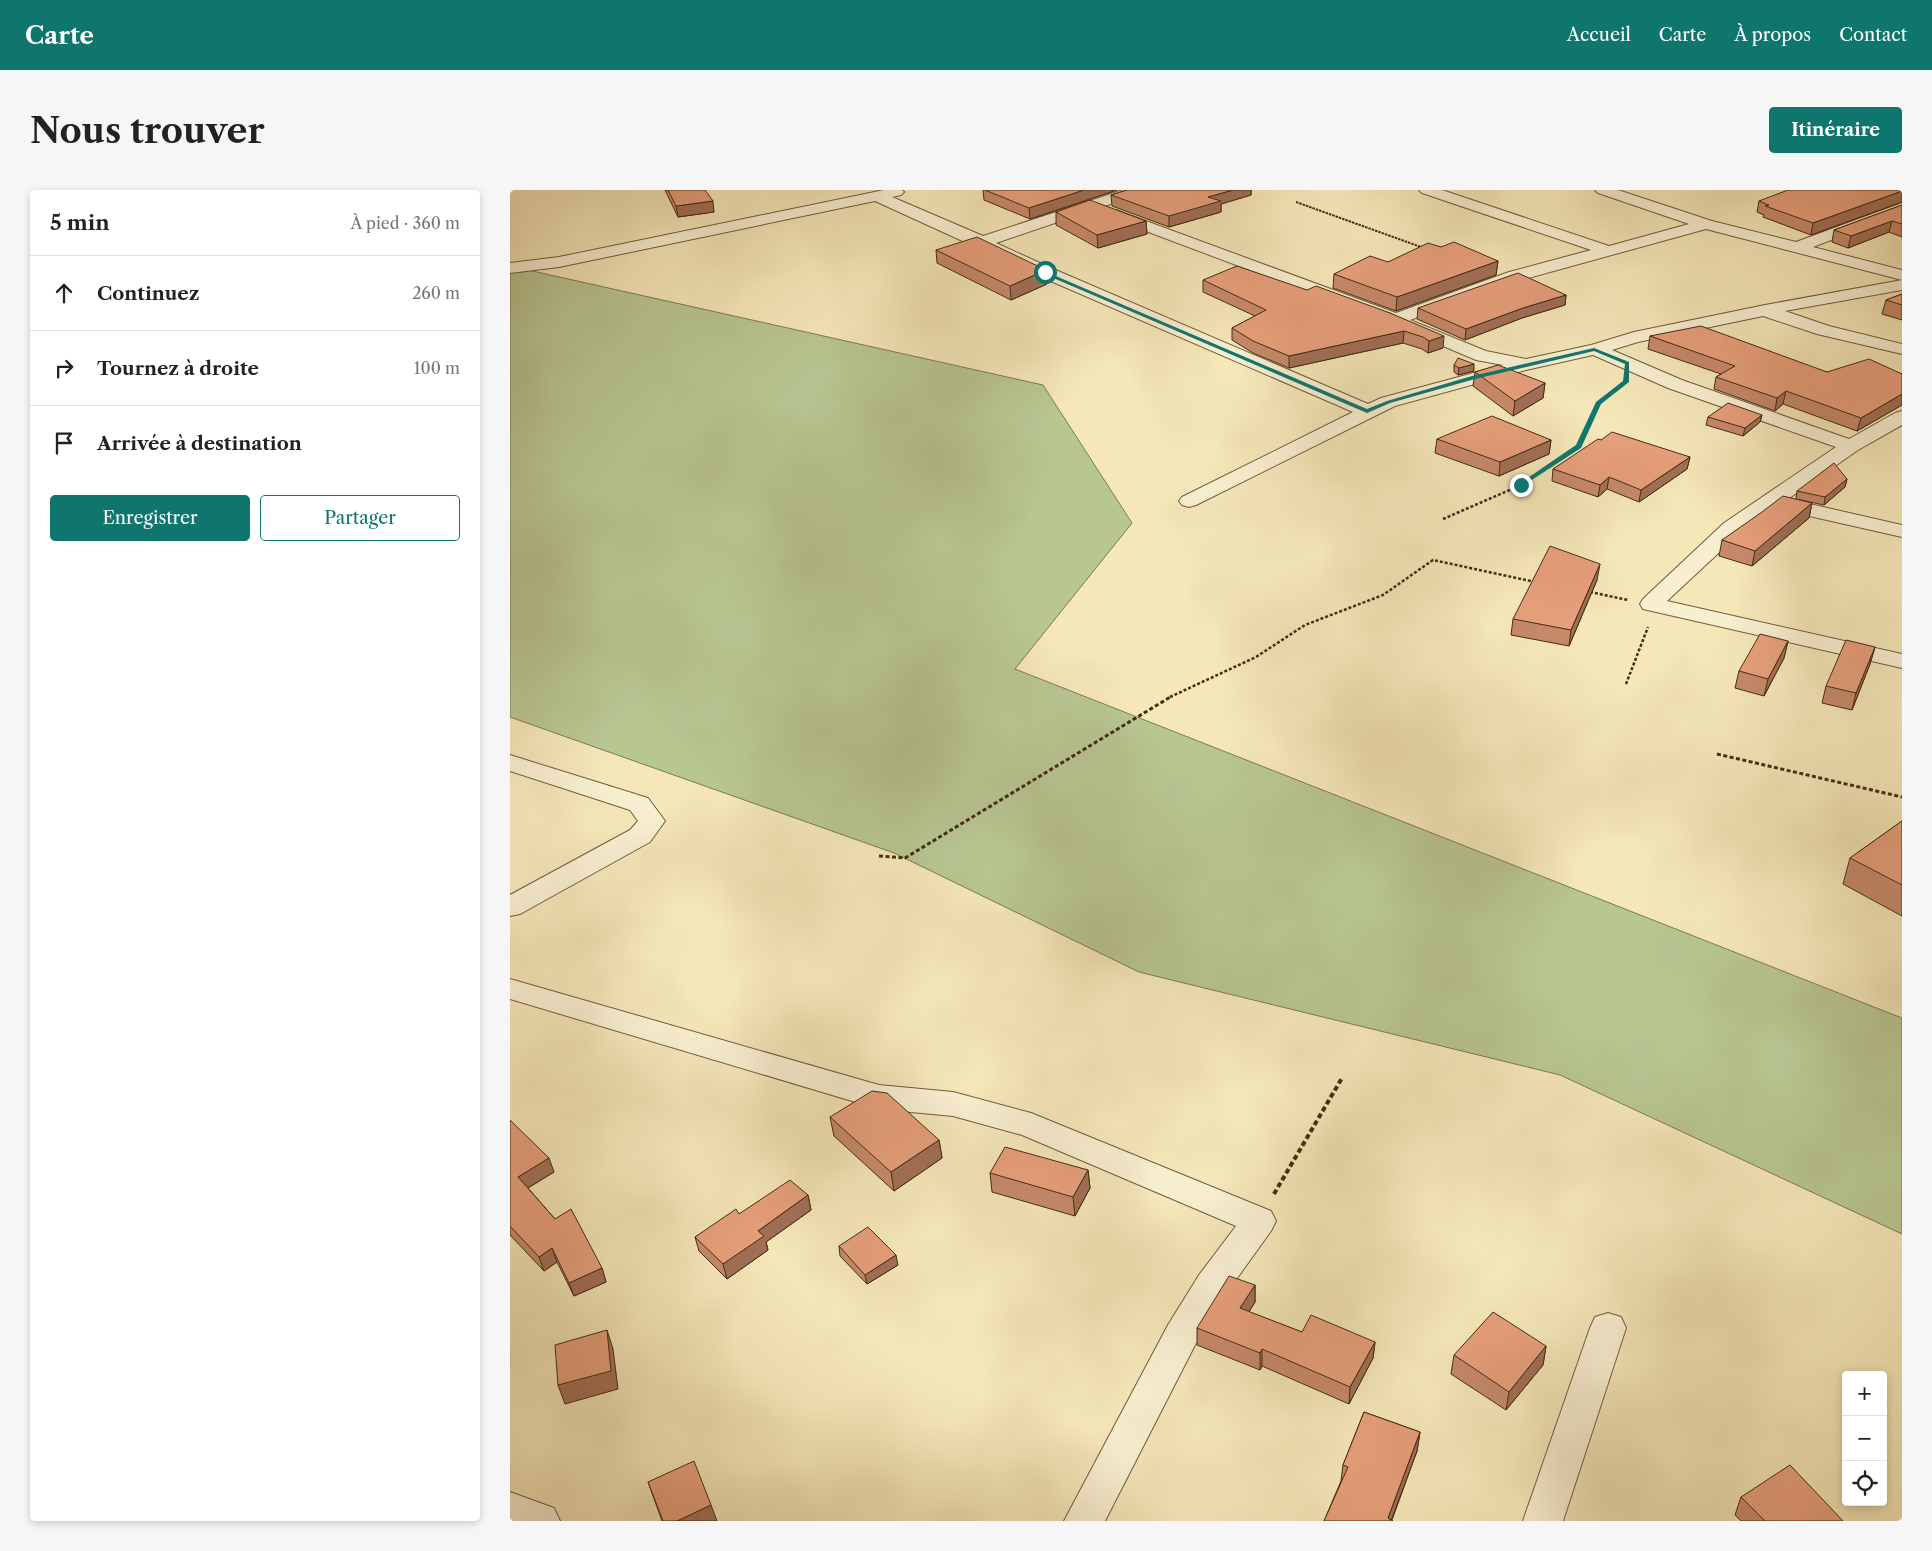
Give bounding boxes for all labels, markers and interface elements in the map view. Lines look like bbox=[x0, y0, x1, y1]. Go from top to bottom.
text: Carte bbox=[25, 21, 94, 50]
text: Accueil bbox=[1567, 24, 1631, 46]
text: Carte bbox=[1659, 24, 1706, 46]
text: À propos bbox=[1734, 24, 1811, 46]
text: Contact bbox=[1839, 24, 1907, 46]
button: Itinéraire bbox=[1769, 107, 1902, 153]
text: Nous trouver bbox=[30, 109, 265, 152]
text: 5 min bbox=[50, 210, 110, 235]
text: À pied · 360 m bbox=[351, 213, 460, 233]
route start bbox=[1034, 261, 1057, 284]
icon: ahead bbox=[50, 279, 78, 307]
text: Continuez bbox=[97, 282, 199, 305]
text: 260 m bbox=[412, 283, 460, 303]
icon: right bbox=[50, 354, 78, 382]
text: Tournez à droite bbox=[97, 357, 259, 380]
text: 100 m bbox=[414, 358, 460, 378]
icon: arrive bbox=[50, 429, 78, 457]
text: Arrivée à destination bbox=[97, 432, 302, 455]
route end bbox=[1510, 474, 1533, 497]
button: Enregistrer bbox=[50, 495, 250, 541]
button: Partager bbox=[260, 495, 460, 541]
map controls bbox=[1842, 1371, 1887, 1506]
button: + bbox=[1842, 1371, 1887, 1416]
button: − bbox=[1842, 1416, 1887, 1461]
button: locate bbox=[1842, 1461, 1887, 1506]

